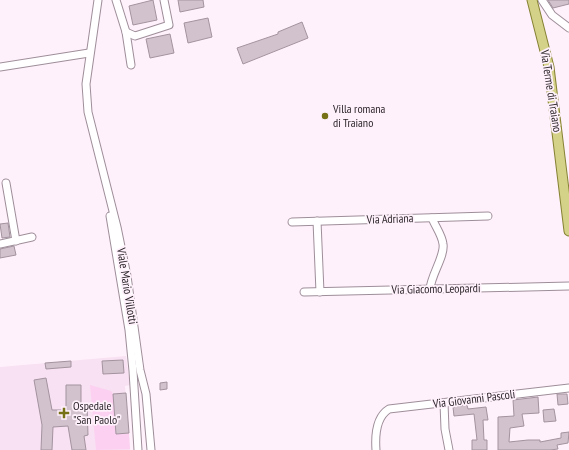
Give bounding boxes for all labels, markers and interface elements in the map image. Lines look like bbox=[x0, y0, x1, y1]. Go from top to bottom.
street label: Via Terme di Traiano bbox=[537, 48, 565, 133]
place label: Villa romana di Traiano bbox=[332, 101, 385, 130]
marker: Villa romana di Traiano bbox=[320, 111, 330, 121]
street label: Via Adriana bbox=[365, 210, 414, 227]
street label: Viale Mario Villotti bbox=[114, 246, 141, 325]
street label: Via Giacomo Leopardi bbox=[390, 280, 481, 297]
street label: Via Giovanni Pascoli bbox=[431, 386, 516, 411]
place label: Ospedale "San Paolo" bbox=[73, 398, 120, 427]
marker: Ospedale "San Paolo" bbox=[58, 407, 70, 419]

